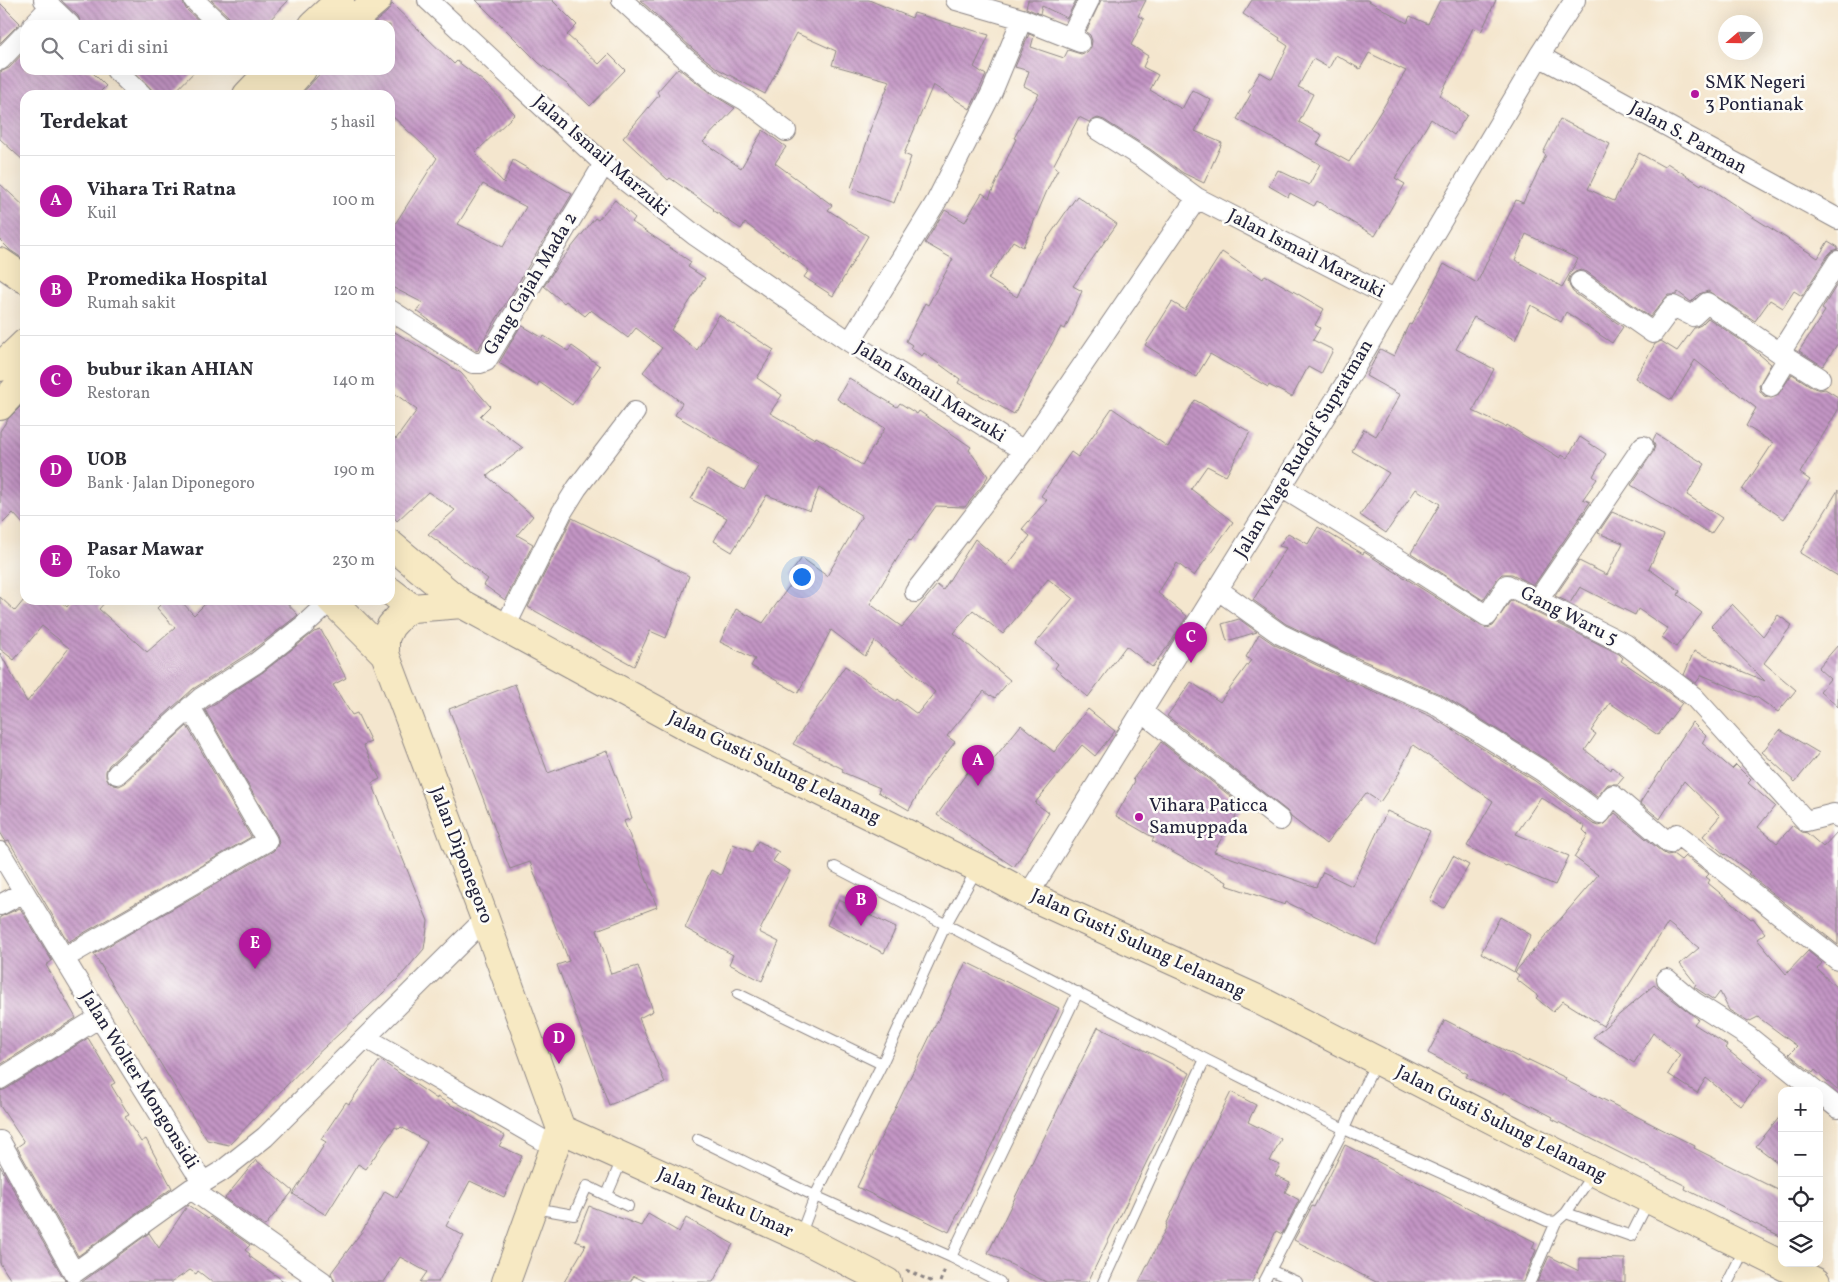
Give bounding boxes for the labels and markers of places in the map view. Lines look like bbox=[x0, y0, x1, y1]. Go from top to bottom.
place label: SMK Negeri 3 Pontianak bbox=[1705, 70, 1806, 118]
marker: SMK Negeri 3 Pontianak bbox=[1689, 88, 1701, 100]
pin: C bbox=[1175, 622, 1207, 663]
pin: A bbox=[962, 745, 994, 786]
place label: Vihara Paticca Samuppada bbox=[1149, 793, 1268, 841]
marker: Vihara Paticca Samuppada bbox=[1133, 811, 1145, 823]
pin: B bbox=[845, 885, 877, 926]
pin: E bbox=[239, 928, 271, 969]
pin: D bbox=[543, 1023, 575, 1064]

